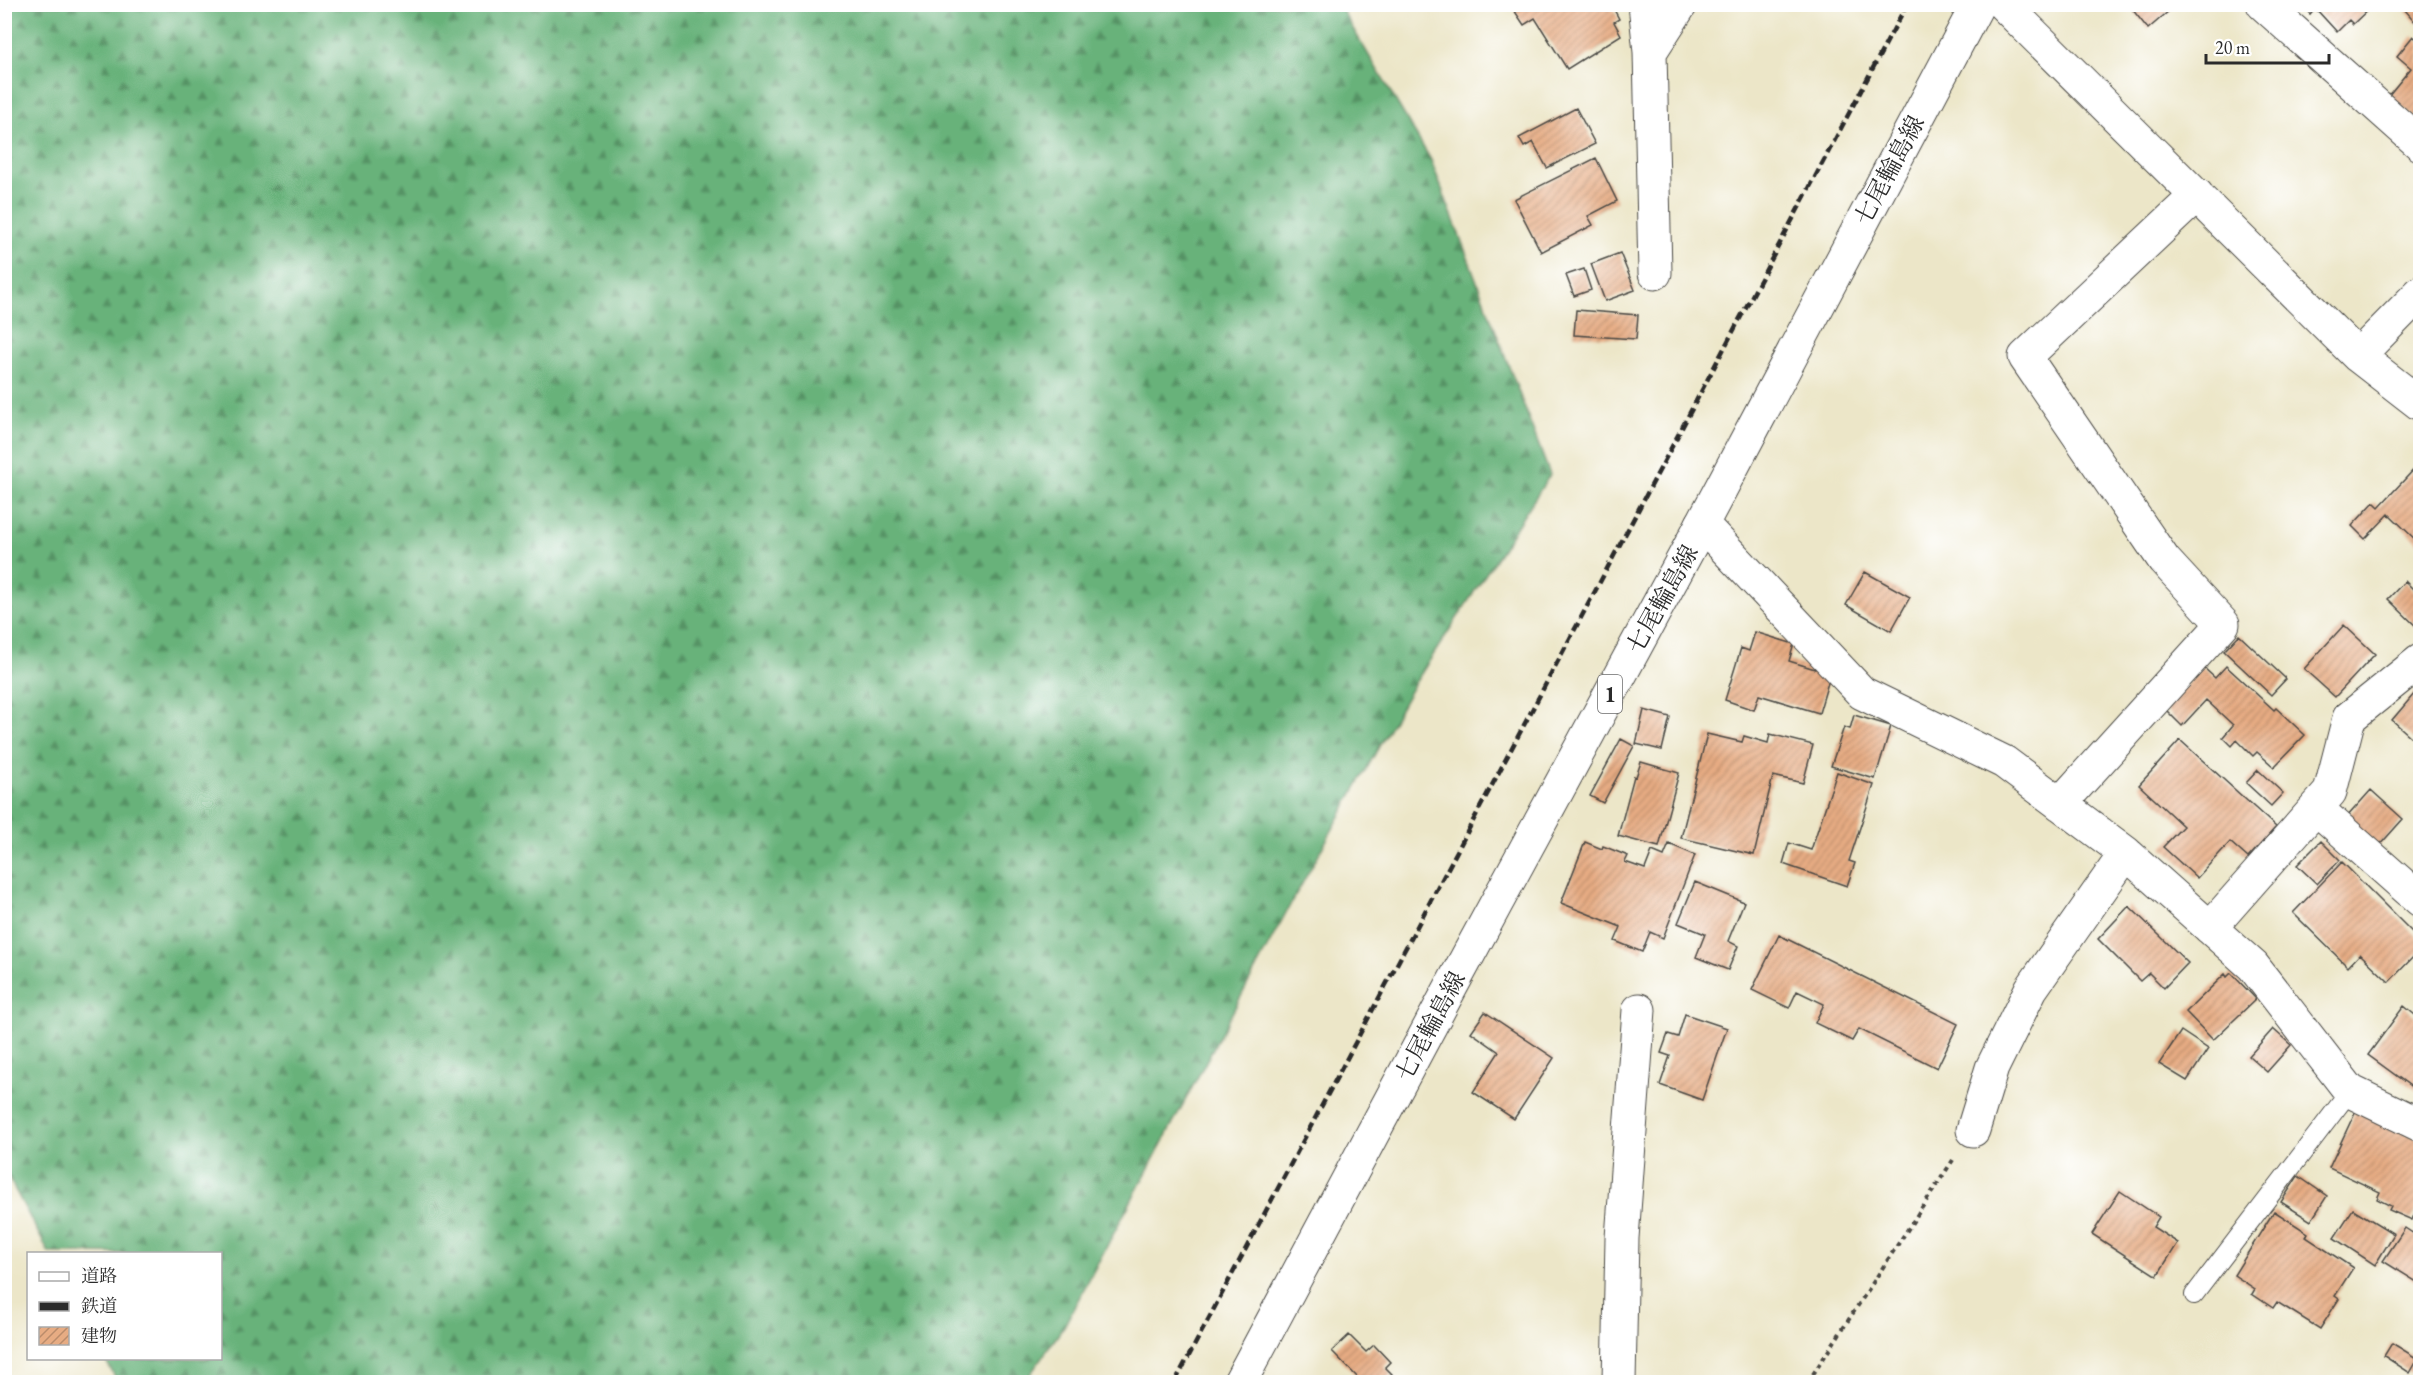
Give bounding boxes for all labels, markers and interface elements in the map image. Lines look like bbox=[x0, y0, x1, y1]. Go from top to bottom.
scale bar bbox=[2206, 27, 2329, 65]
text: 20 m bbox=[2215, 36, 2250, 59]
street label: 七尾輪島線 bbox=[1847, 110, 1931, 230]
street label: 七尾輪島線 bbox=[1619, 539, 1705, 659]
road number: 1 bbox=[1598, 675, 1622, 713]
street label: 七尾輪島線 bbox=[1388, 966, 1472, 1086]
legend bbox=[27, 1252, 222, 1360]
text: 道路 bbox=[81, 1264, 117, 1287]
text: 鉄道 bbox=[81, 1294, 117, 1317]
text: 建物 bbox=[81, 1324, 117, 1347]

